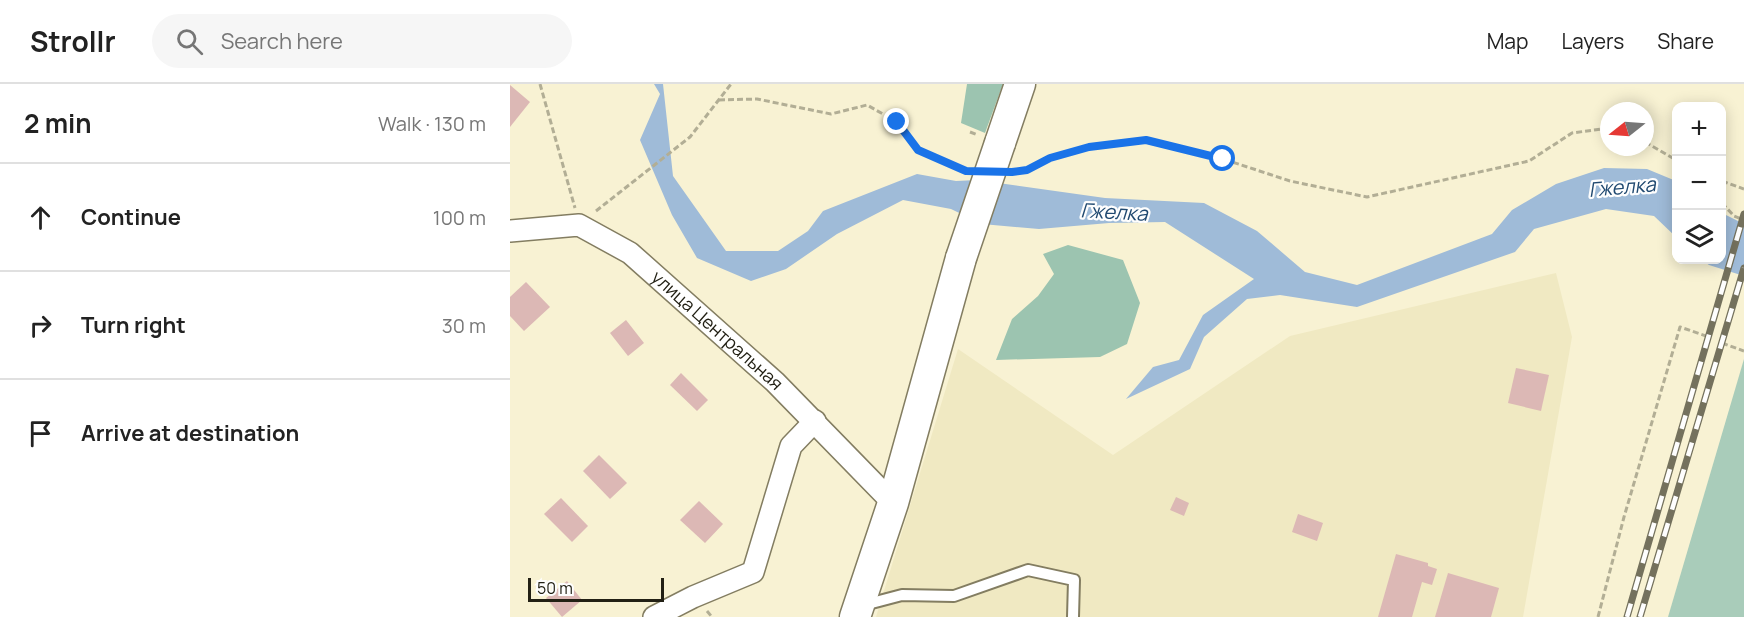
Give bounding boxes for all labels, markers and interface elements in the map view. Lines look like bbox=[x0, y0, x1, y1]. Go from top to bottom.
search box bbox=[152, 14, 572, 68]
text: Strollr bbox=[30, 22, 116, 60]
icon: search bbox=[173, 25, 206, 58]
text: Search here bbox=[221, 26, 343, 56]
text: Map bbox=[1487, 27, 1528, 55]
text: Layers bbox=[1561, 27, 1624, 55]
text: Share bbox=[1657, 27, 1714, 55]
north arrow bbox=[1600, 102, 1654, 156]
map controls bbox=[1672, 102, 1726, 264]
button: + bbox=[1672, 102, 1726, 156]
text: 2 min bbox=[24, 105, 92, 141]
route end bbox=[883, 108, 909, 134]
text: Walk · 130 m bbox=[378, 110, 486, 137]
route start bbox=[1209, 145, 1235, 171]
button: − bbox=[1672, 156, 1726, 210]
water label: Гжелка bbox=[1587, 170, 1657, 203]
water label: Гжелка bbox=[1080, 196, 1149, 227]
icon: ahead bbox=[24, 201, 57, 234]
text: Continue bbox=[81, 202, 181, 232]
text: 100 m bbox=[433, 204, 486, 231]
button: layers bbox=[1672, 210, 1726, 264]
street label: улица Центральная bbox=[647, 265, 789, 395]
icon: right bbox=[24, 309, 57, 342]
text: Turn right bbox=[81, 310, 186, 340]
text: 30 m bbox=[442, 312, 486, 339]
icon: arrive bbox=[24, 417, 57, 450]
text: Arrive at destination bbox=[81, 418, 299, 448]
scale bar bbox=[528, 575, 664, 602]
text: 50 m bbox=[537, 577, 573, 599]

